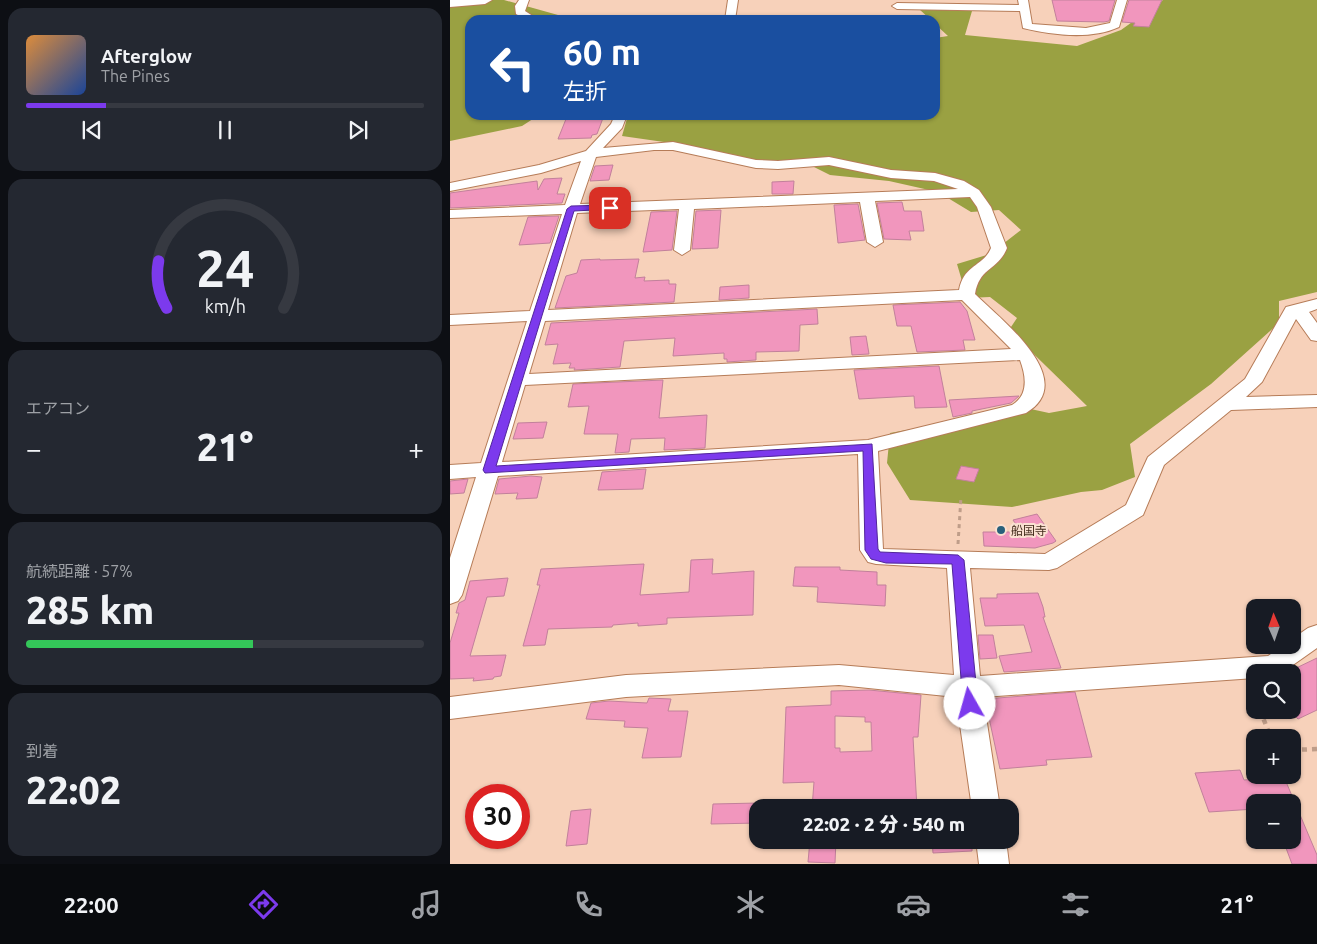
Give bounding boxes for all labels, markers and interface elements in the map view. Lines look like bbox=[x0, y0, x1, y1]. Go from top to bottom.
text: 60 m bbox=[563, 32, 641, 72]
icon: left bbox=[480, 35, 545, 100]
text: Afterglow bbox=[101, 45, 192, 67]
text: The Pines bbox=[101, 67, 170, 85]
text: 左折 bbox=[563, 78, 607, 103]
icon: previous bbox=[78, 116, 106, 144]
icon: pause bbox=[211, 116, 239, 144]
icon: next bbox=[344, 116, 372, 144]
pin bbox=[589, 187, 631, 229]
icon: arrive bbox=[596, 194, 624, 222]
text: 24 bbox=[196, 239, 254, 297]
text: km/h bbox=[204, 296, 246, 316]
text: エアコン bbox=[26, 399, 90, 417]
text: 21° bbox=[197, 426, 253, 468]
text: − bbox=[26, 433, 42, 464]
text: + bbox=[408, 433, 424, 464]
marker: 船国寺 bbox=[995, 524, 1007, 536]
place label: 船国寺 bbox=[1011, 524, 1047, 537]
text: 航続距離 · 57% bbox=[26, 562, 133, 580]
text: 285 km bbox=[26, 589, 154, 631]
north arrow bbox=[1246, 599, 1301, 654]
map controls bbox=[1246, 599, 1301, 849]
button: search bbox=[1246, 664, 1301, 719]
position arrow bbox=[943, 677, 995, 729]
button: + bbox=[1246, 729, 1301, 784]
text: 到着 bbox=[26, 742, 58, 760]
text: 22:02 bbox=[26, 769, 121, 811]
speed limit sign: 30 bbox=[465, 784, 530, 849]
button: − bbox=[1246, 794, 1301, 849]
text: 22:02 · 2 分 · 540 m bbox=[803, 813, 965, 835]
icon: directions bbox=[246, 887, 281, 922]
icon: music bbox=[409, 887, 444, 922]
icon: phone bbox=[571, 887, 606, 922]
icon: climate bbox=[733, 887, 768, 922]
icon: car bbox=[896, 887, 931, 922]
icon: filters bbox=[1058, 887, 1093, 922]
text: 22:00 bbox=[64, 892, 119, 917]
text: 21° bbox=[1221, 892, 1253, 917]

